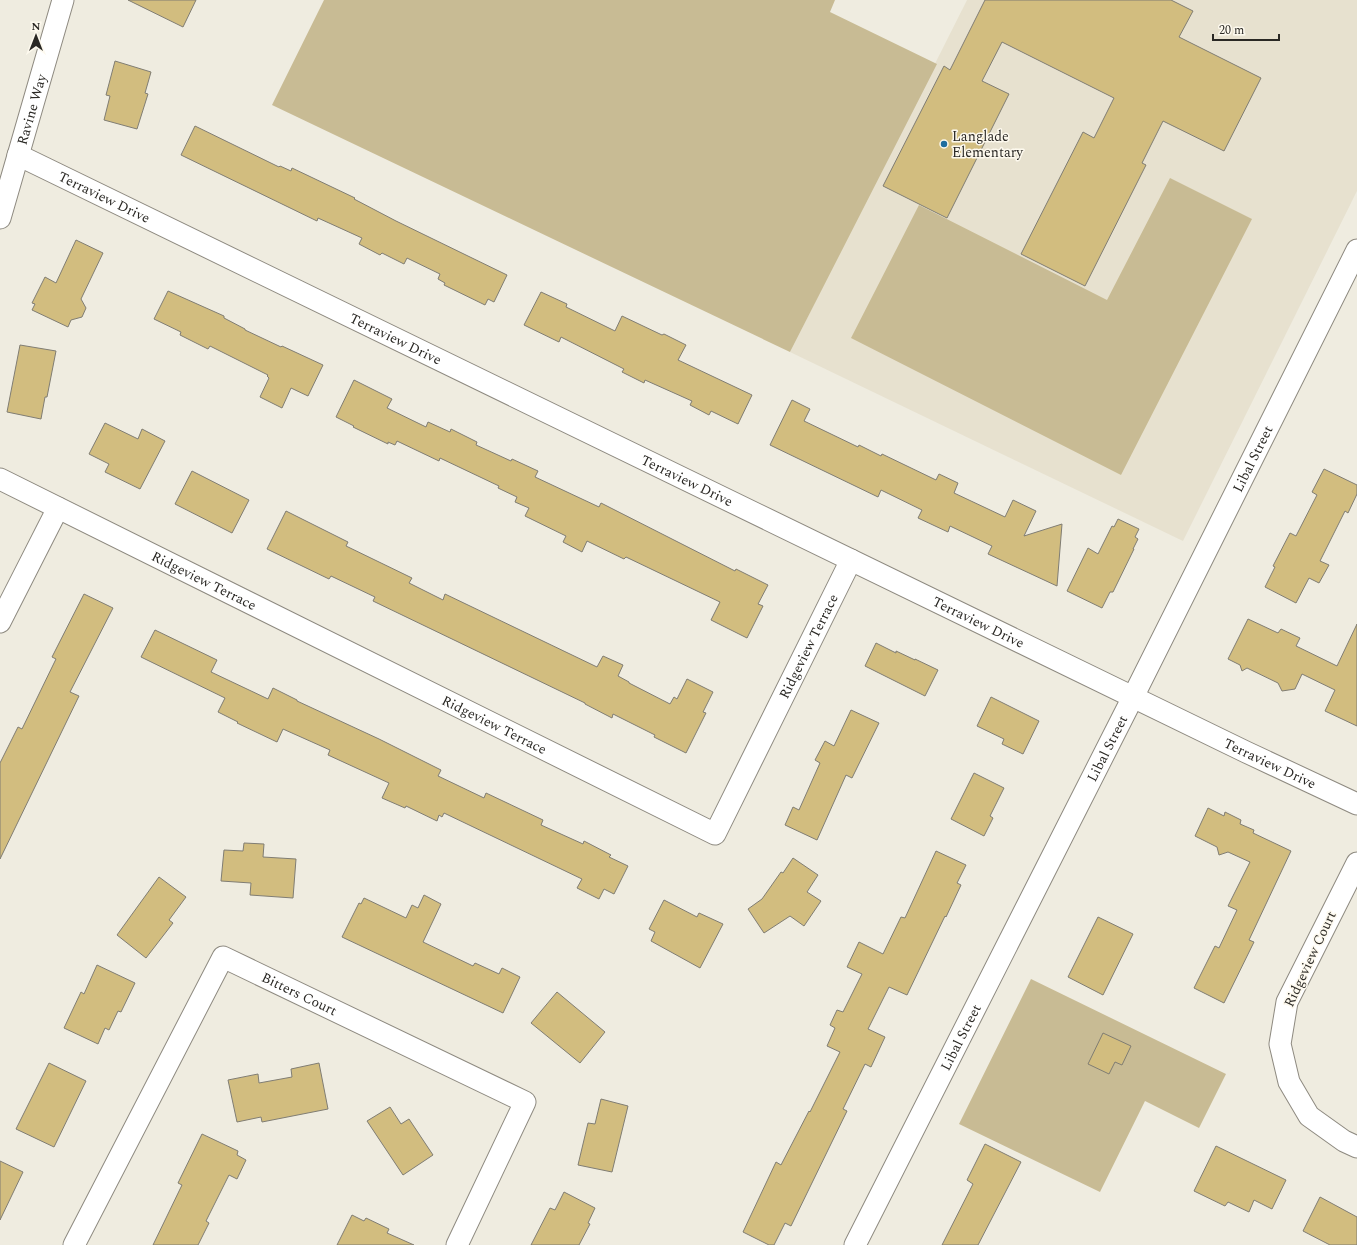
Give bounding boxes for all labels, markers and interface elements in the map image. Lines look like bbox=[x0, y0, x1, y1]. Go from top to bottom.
north arrow bbox=[16, 16, 56, 56]
scale bar bbox=[1213, 16, 1279, 42]
text: N bbox=[32, 18, 41, 35]
text: 20 m bbox=[1219, 21, 1244, 40]
street label: Ravine Way bbox=[11, 70, 52, 147]
place label: Langlade Elementary bbox=[952, 126, 1024, 163]
marker: Langlade Elementary bbox=[939, 139, 949, 149]
street label: Terraview Drive bbox=[55, 166, 154, 228]
street label: Terraview Drive bbox=[346, 307, 445, 370]
street label: Libal Street bbox=[1227, 422, 1278, 496]
street label: Terraview Drive bbox=[638, 449, 737, 512]
street label: Ridgeview Terrace bbox=[148, 545, 261, 615]
street label: Ridgeview Terrace bbox=[773, 590, 843, 702]
street label: Terraview Drive bbox=[929, 591, 1028, 653]
street label: Ridgeview Terrace bbox=[438, 690, 551, 760]
street label: Libal Street bbox=[1081, 711, 1133, 785]
street label: Terraview Drive bbox=[1220, 732, 1320, 794]
street label: Ridgeview Court bbox=[1279, 908, 1341, 1010]
street label: Bitters Court bbox=[258, 967, 341, 1021]
street label: Libal Street bbox=[935, 1000, 986, 1074]

